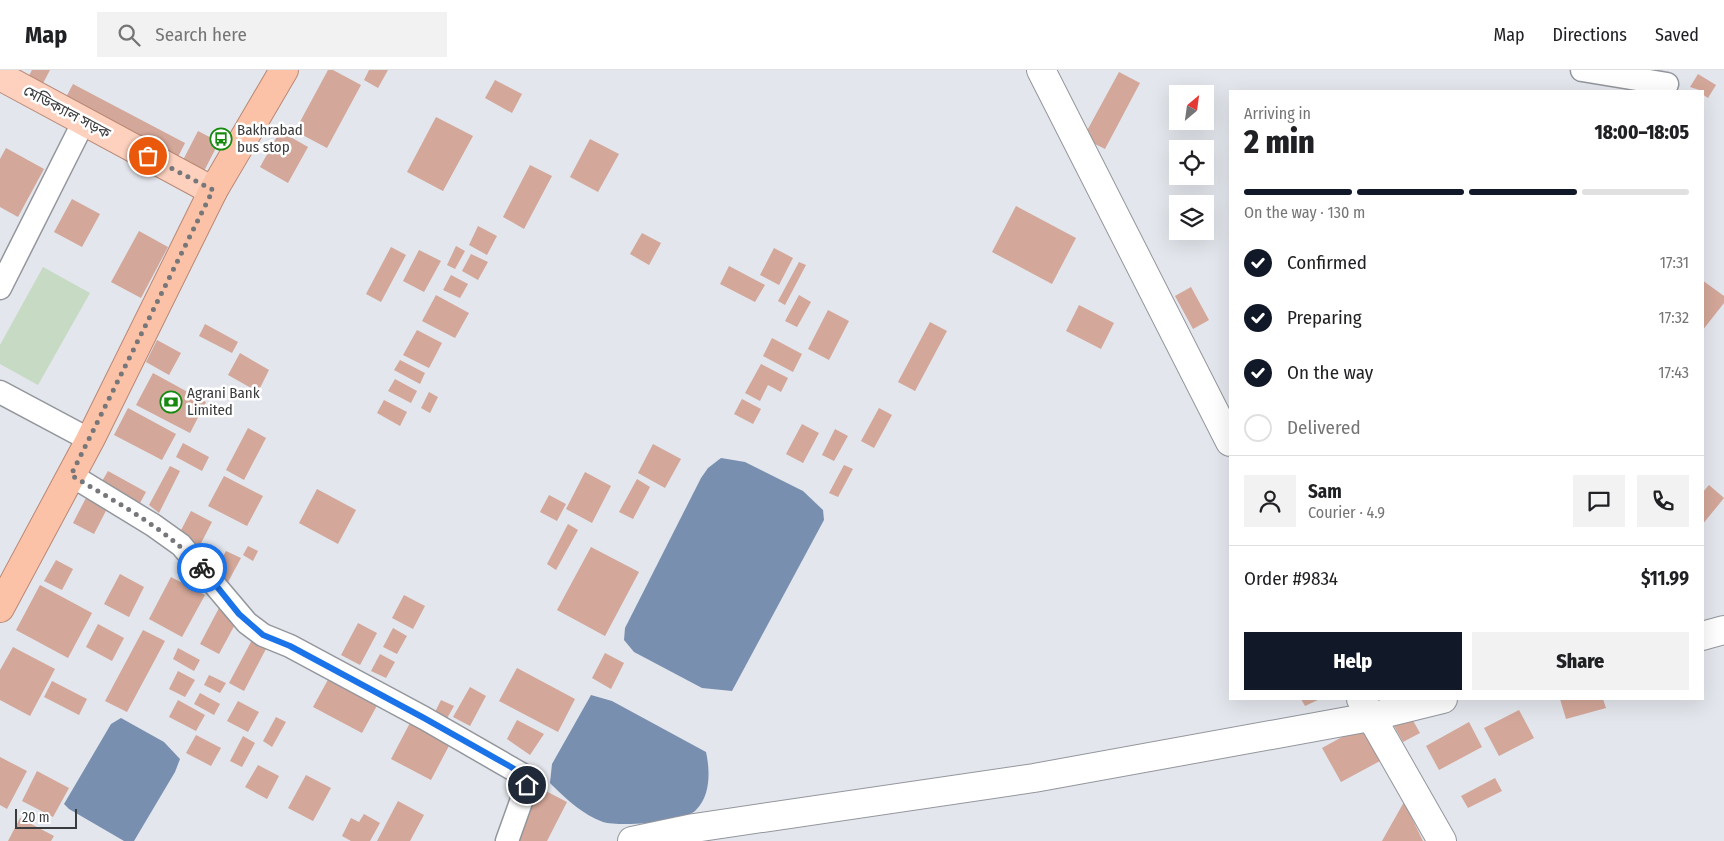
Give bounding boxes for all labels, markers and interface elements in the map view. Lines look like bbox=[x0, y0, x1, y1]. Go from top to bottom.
search box bbox=[97, 12, 447, 57]
text: Map bbox=[25, 21, 67, 49]
icon: search bbox=[115, 21, 143, 49]
text: Search here bbox=[155, 23, 247, 46]
text: Map bbox=[1493, 24, 1525, 46]
text: Directions bbox=[1553, 24, 1627, 46]
text: Saved bbox=[1655, 24, 1699, 46]
street label: মেডিক্যাল সড়ক bbox=[20, 82, 114, 143]
north arrow bbox=[1169, 85, 1214, 130]
map controls bbox=[1169, 85, 1214, 240]
text: Arriving in bbox=[1244, 104, 1311, 123]
place label: Bakhrabad bus stop bbox=[237, 121, 303, 156]
text: 18:00–18:05 bbox=[1595, 121, 1689, 144]
text: 2 min bbox=[1244, 123, 1315, 161]
bus stop icon: Bakhrabad bus stop bbox=[209, 127, 233, 151]
pin bbox=[127, 135, 169, 177]
button: locate bbox=[1169, 140, 1214, 185]
icon: bag bbox=[134, 142, 162, 170]
button: layers bbox=[1169, 195, 1214, 240]
text: On the way · 130 m bbox=[1244, 203, 1365, 222]
icon: check bbox=[1244, 249, 1272, 277]
text: Confirmed bbox=[1287, 251, 1367, 274]
text: 17:31 bbox=[1660, 253, 1689, 272]
icon: check bbox=[1244, 304, 1272, 332]
text: Preparing bbox=[1287, 306, 1362, 329]
text: 17:32 bbox=[1659, 308, 1689, 327]
icon: check bbox=[1244, 359, 1272, 387]
text: On the way bbox=[1287, 361, 1373, 384]
text: 17:43 bbox=[1658, 363, 1689, 382]
place label: Agrani Bank Limited bbox=[187, 384, 260, 419]
bank icon: Agrani Bank Limited bbox=[159, 390, 183, 414]
text: Delivered bbox=[1287, 416, 1361, 439]
button: person bbox=[1244, 475, 1296, 527]
button: chat bbox=[1573, 475, 1625, 527]
button: phone bbox=[1637, 475, 1689, 527]
text: Sam bbox=[1308, 480, 1342, 503]
text: Courier · 4.9 bbox=[1308, 503, 1385, 522]
courier bbox=[177, 543, 227, 593]
icon: bike bbox=[188, 554, 216, 582]
text: Order #9834 bbox=[1244, 567, 1338, 590]
text: $11.99 bbox=[1641, 567, 1689, 590]
button: Help bbox=[1244, 632, 1462, 690]
button: Share bbox=[1472, 632, 1689, 690]
pin bbox=[506, 764, 548, 806]
icon: home bbox=[513, 771, 541, 799]
scale bar bbox=[15, 806, 78, 829]
text: 20 m bbox=[22, 809, 50, 826]

